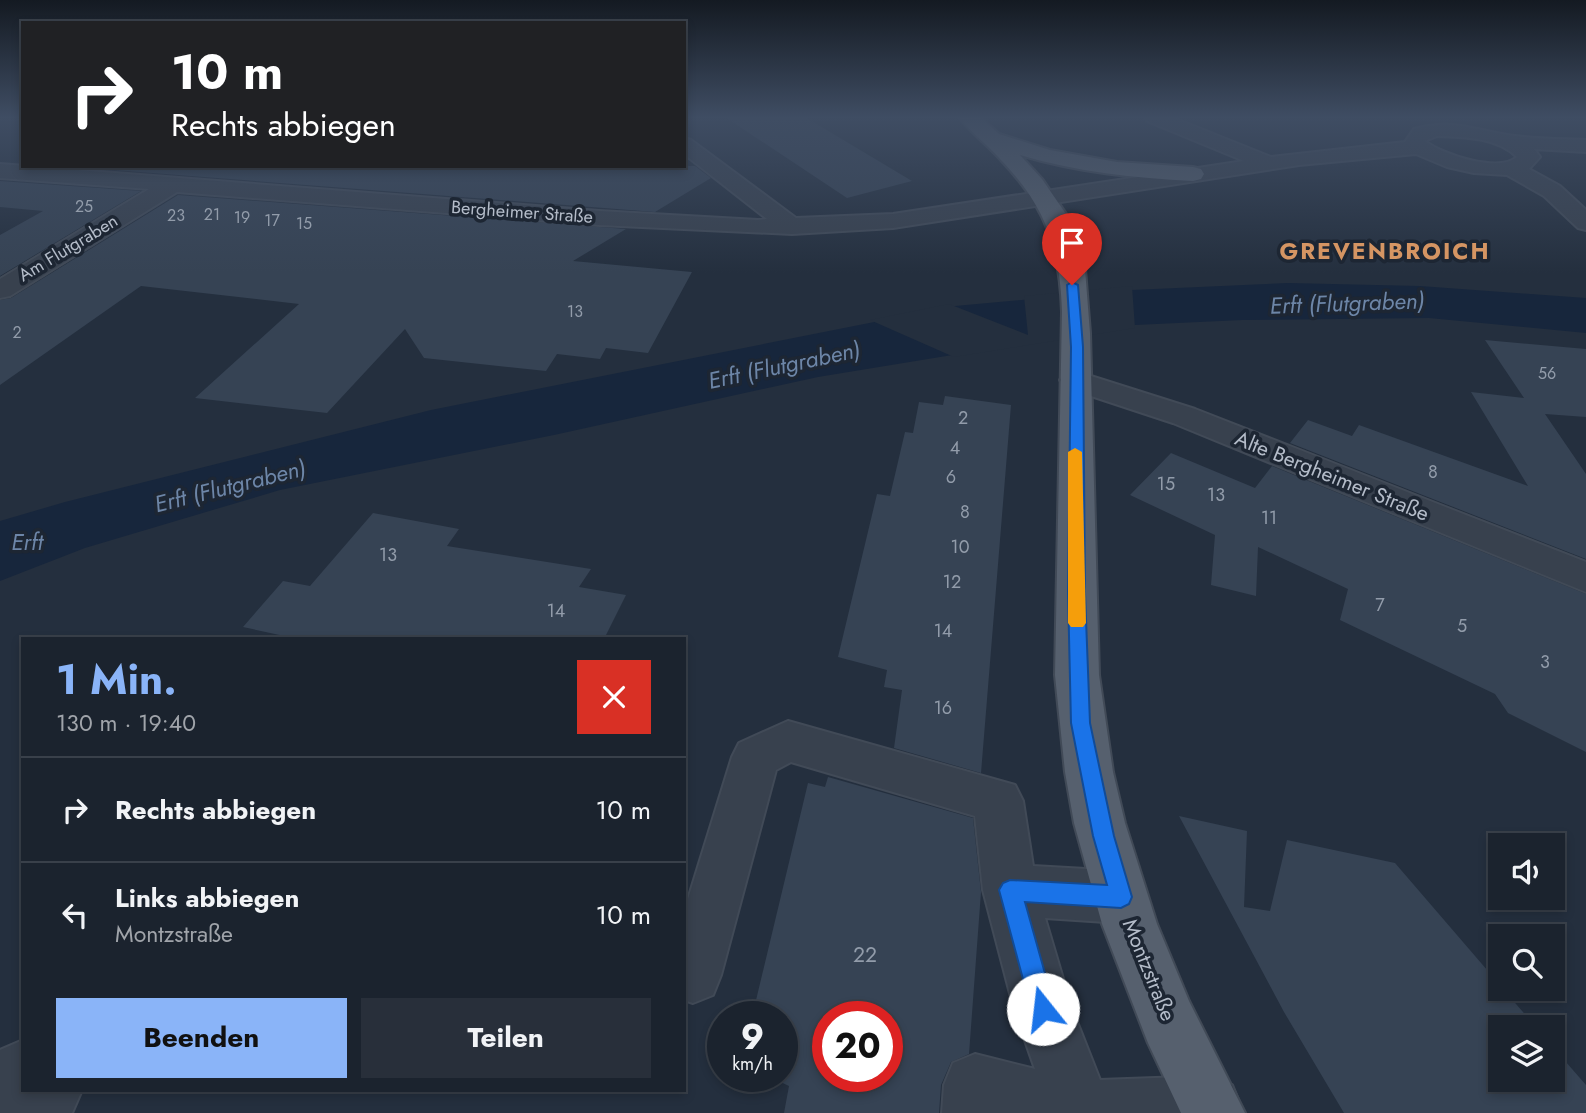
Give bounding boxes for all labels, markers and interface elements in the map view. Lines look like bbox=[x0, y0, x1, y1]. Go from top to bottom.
text: 10 m bbox=[171, 37, 283, 107]
icon: right bbox=[56, 49, 147, 140]
text: Rechts abbiegen bbox=[171, 102, 396, 148]
street label: Bergheimer Straße bbox=[450, 194, 594, 230]
house number: 25 bbox=[75, 195, 93, 218]
house number: 21 bbox=[204, 203, 220, 226]
house number: 23 bbox=[167, 204, 185, 227]
house number: 19 bbox=[234, 206, 250, 229]
street label: Am Flutgraben bbox=[13, 208, 123, 288]
house number: 17 bbox=[264, 209, 280, 232]
house number: 15 bbox=[296, 212, 312, 235]
pin bbox=[1042, 213, 1102, 285]
icon: arrive bbox=[1053, 224, 1091, 262]
district label: GREVENBROICH bbox=[1279, 234, 1491, 268]
water label: Erft (Flutgraben) bbox=[1269, 283, 1425, 323]
house number: 13 bbox=[567, 300, 583, 323]
house number: 2 bbox=[12, 321, 22, 344]
water label: Erft (Flutgraben) bbox=[705, 332, 863, 398]
house number: 56 bbox=[1538, 362, 1556, 385]
house number: 2 bbox=[958, 405, 968, 431]
street label: Alte Bergheimer Straße bbox=[1231, 423, 1434, 529]
house number: 4 bbox=[950, 435, 960, 461]
water label: Erft (Flutgraben) bbox=[151, 451, 309, 521]
house number: 8 bbox=[1428, 459, 1438, 485]
house number: 6 bbox=[946, 464, 956, 490]
house number: 15 bbox=[1157, 471, 1175, 497]
house number: 13 bbox=[1207, 482, 1225, 508]
house number: 8 bbox=[960, 499, 970, 525]
house number: 11 bbox=[1261, 505, 1277, 531]
water label: Erft bbox=[11, 525, 44, 559]
house number: 10 bbox=[951, 534, 970, 560]
house number: 13 bbox=[379, 542, 397, 568]
house number: 12 bbox=[943, 569, 961, 595]
house number: 7 bbox=[1375, 592, 1385, 618]
house number: 14 bbox=[547, 598, 565, 624]
house number: 5 bbox=[1457, 613, 1467, 639]
house number: 14 bbox=[934, 618, 952, 644]
text: 1 Min. bbox=[56, 649, 177, 710]
house number: 3 bbox=[1540, 649, 1550, 675]
button: close bbox=[577, 660, 651, 734]
house number: 16 bbox=[934, 695, 952, 721]
text: 130 m · 19:40 bbox=[56, 706, 196, 740]
icon: right bbox=[56, 791, 94, 829]
text: Rechts abbiegen bbox=[115, 791, 316, 829]
text: 10 m bbox=[596, 791, 651, 829]
map controls bbox=[1488, 833, 1565, 1092]
button: sound bbox=[1488, 833, 1565, 910]
text: Links abbiegen bbox=[115, 879, 299, 917]
icon: left bbox=[56, 896, 94, 934]
text: 10 m bbox=[596, 896, 651, 934]
street label: Montzstraße bbox=[1115, 914, 1183, 1026]
text: Montzstraße bbox=[115, 917, 233, 951]
button: search bbox=[1488, 924, 1565, 1001]
house number: 22 bbox=[853, 940, 877, 970]
position arrow bbox=[1006, 972, 1080, 1046]
button: Beenden bbox=[56, 998, 347, 1078]
button: Teilen bbox=[361, 998, 651, 1078]
speed limit sign: 20 bbox=[812, 1001, 903, 1092]
text: 9 bbox=[741, 1012, 764, 1062]
button: layers bbox=[1488, 1015, 1565, 1092]
text: km/h bbox=[732, 1051, 773, 1077]

